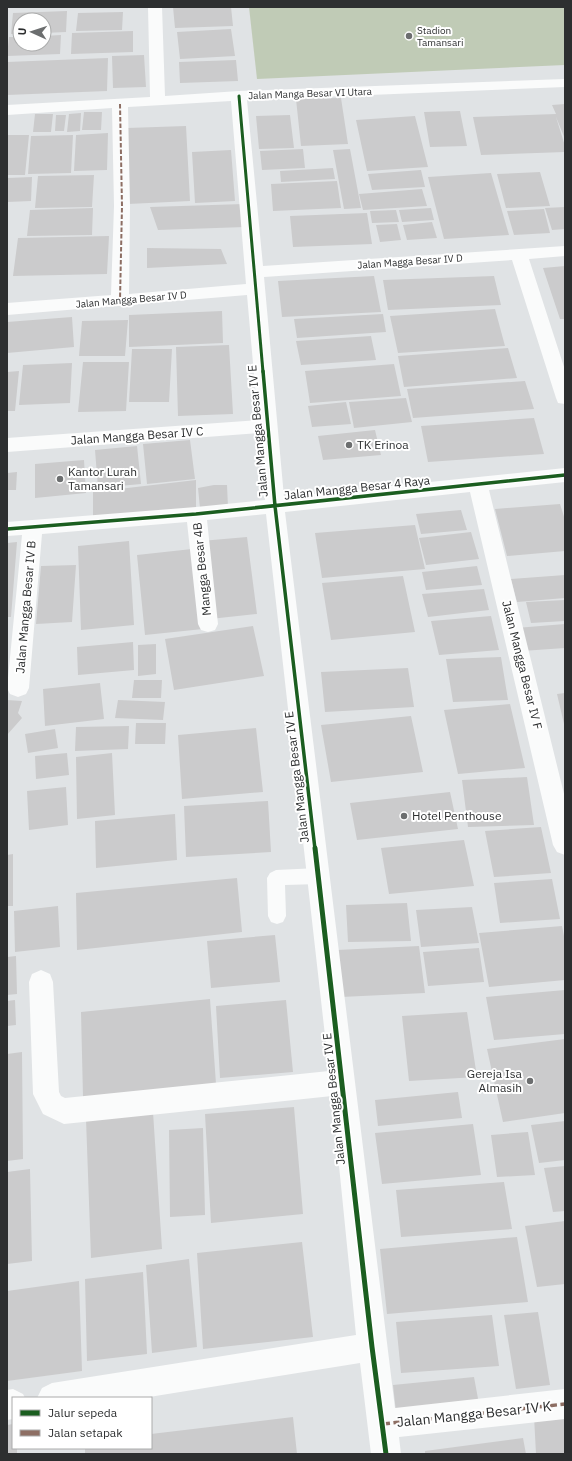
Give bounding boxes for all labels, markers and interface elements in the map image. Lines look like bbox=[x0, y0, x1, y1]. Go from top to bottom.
north arrow bbox=[12, 12, 52, 52]
place label: Stadion Tamansari bbox=[417, 24, 464, 49]
text: U bbox=[15, 27, 29, 36]
marker: Stadion Tamansari bbox=[404, 31, 414, 41]
street label: Jalan Manga Besar VI Utara bbox=[248, 85, 373, 102]
street label: Jalan Magga Besar IV D bbox=[357, 251, 463, 272]
street label: Jalan Mangga Besar IV D bbox=[75, 288, 187, 311]
street label: Jalan Mangga Besar IV E bbox=[244, 364, 271, 498]
street label: Jalan Mangga Besar IV C bbox=[70, 423, 204, 448]
place label: TK Erinoa bbox=[357, 437, 409, 452]
marker: TK Erinoa bbox=[344, 440, 354, 450]
place label: Kantor Lurah Tamansari bbox=[68, 464, 137, 493]
street label: Jalan Mangga Besar 4 Raya bbox=[283, 472, 431, 503]
marker: Kantor Lurah Tamansari bbox=[55, 474, 65, 484]
street label: Mangga Besar 4B bbox=[189, 521, 214, 616]
street label: Jalan Mangga Besar IV B bbox=[12, 540, 39, 674]
street label: Jalan Mangga Besar IV F bbox=[499, 599, 546, 731]
street label: Jalan Mangga Besar IV E bbox=[281, 710, 312, 844]
place label: Hotel Penthouse bbox=[412, 808, 502, 823]
marker: Hotel Penthouse bbox=[399, 811, 409, 821]
street label: Jalan Mangga Besar IV E bbox=[319, 1032, 348, 1166]
place label: Gereja Isa Almasih bbox=[467, 1066, 523, 1095]
marker: Gereja Isa Almasih bbox=[525, 1076, 535, 1086]
legend bbox=[12, 1397, 152, 1449]
street label: Jalan Mangga Besar IV K bbox=[396, 1397, 552, 1431]
text: Jalur sepeda bbox=[48, 1405, 118, 1420]
text: Jalan setapak bbox=[48, 1425, 123, 1440]

